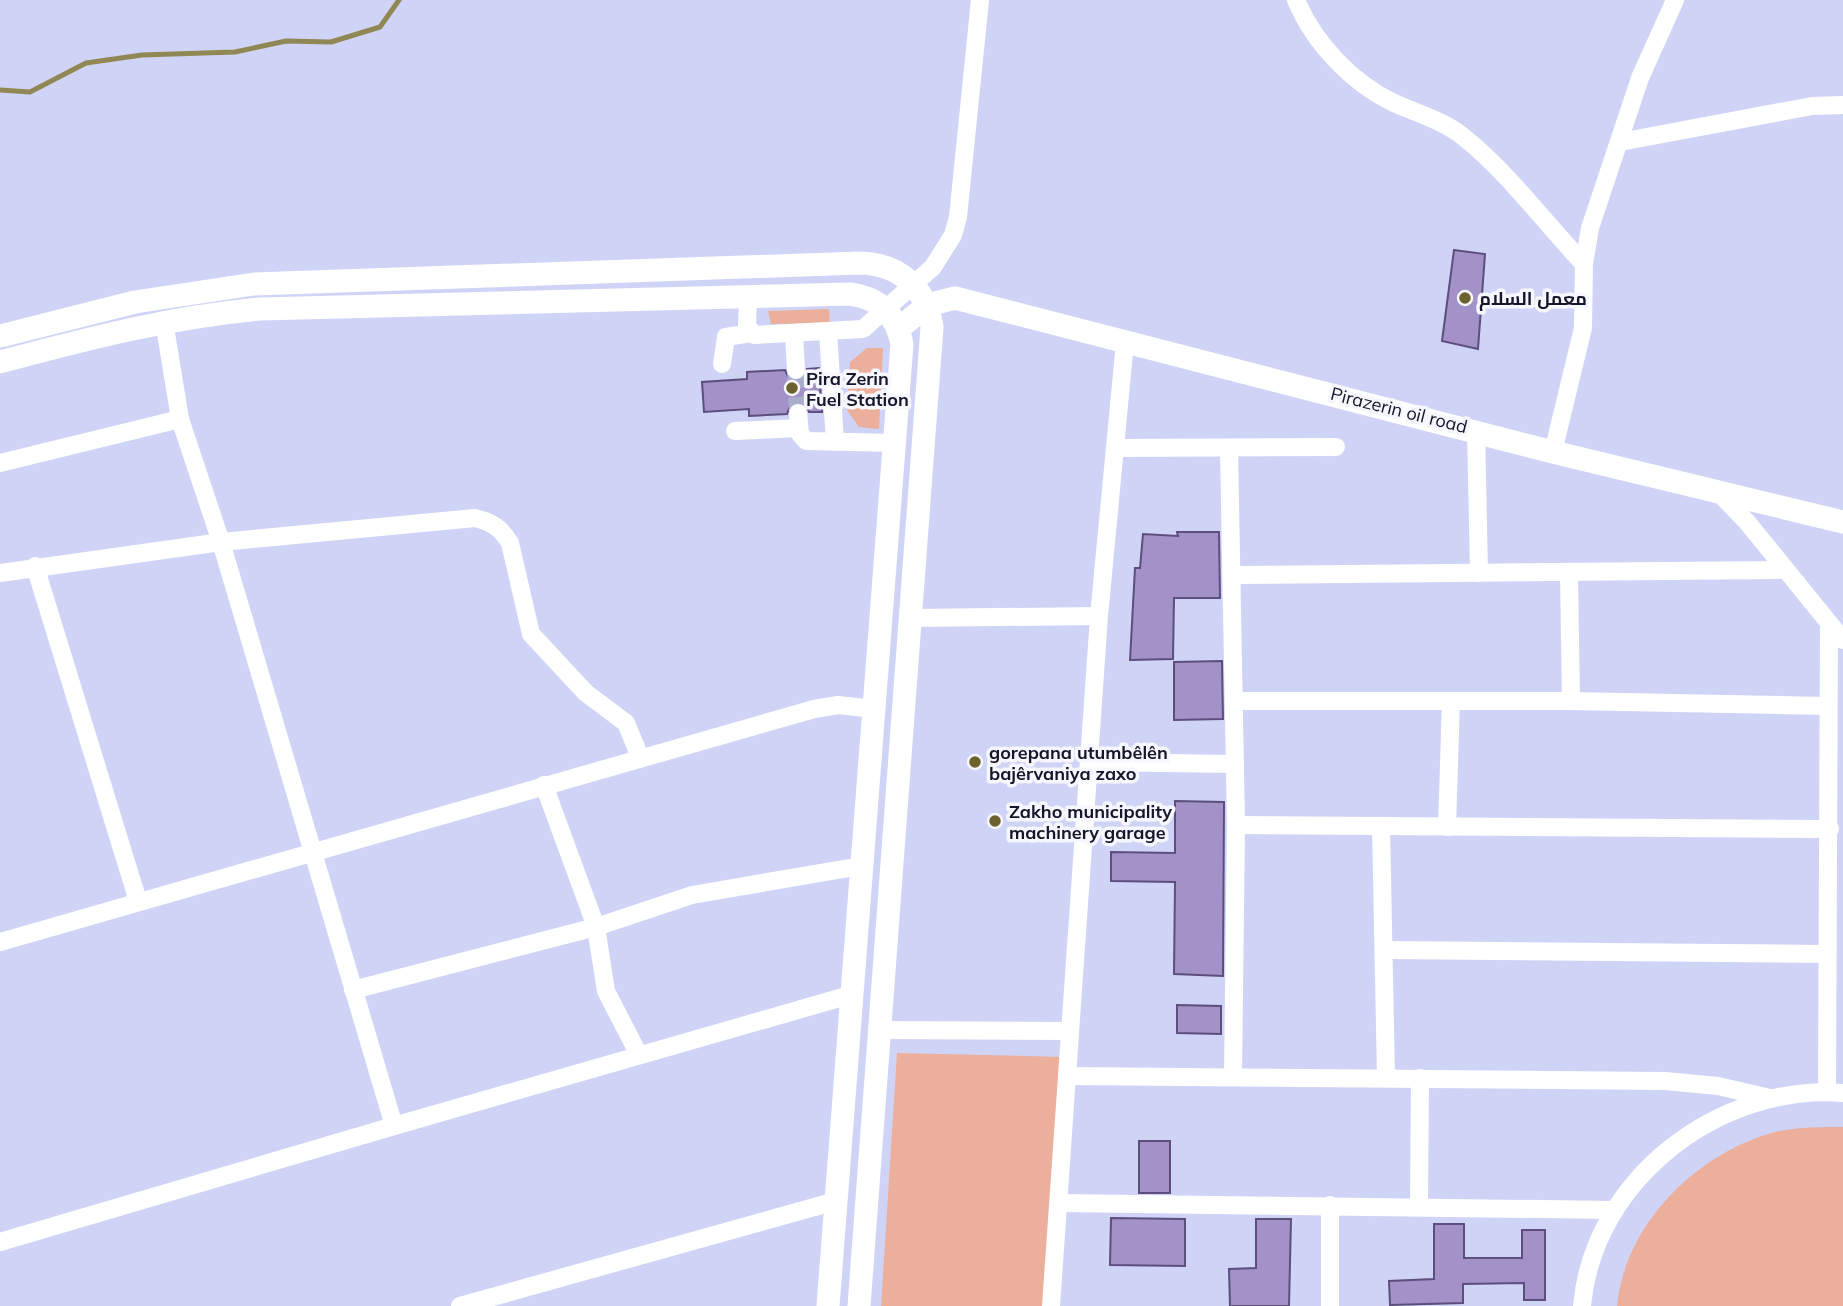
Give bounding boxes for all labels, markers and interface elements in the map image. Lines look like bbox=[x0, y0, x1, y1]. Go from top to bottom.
place label: معمل السلام bbox=[1479, 287, 1587, 311]
marker: معمل السلام bbox=[1457, 290, 1473, 306]
place label: Pira Zerin Fuel Station bbox=[806, 367, 909, 411]
marker: Pira Zerin Fuel Station bbox=[784, 380, 800, 396]
street label: Pirazerin oil road bbox=[1328, 382, 1470, 438]
place label: gorepana utumbêlên bajêrvaniya zaxo bbox=[989, 741, 1168, 785]
marker: gorepana utumbêlên bajêrvaniya zaxo bbox=[967, 754, 983, 770]
place label: Zakho municipality machinery garage bbox=[1009, 800, 1172, 844]
marker: Zakho municipality machinery garage bbox=[987, 813, 1003, 829]

